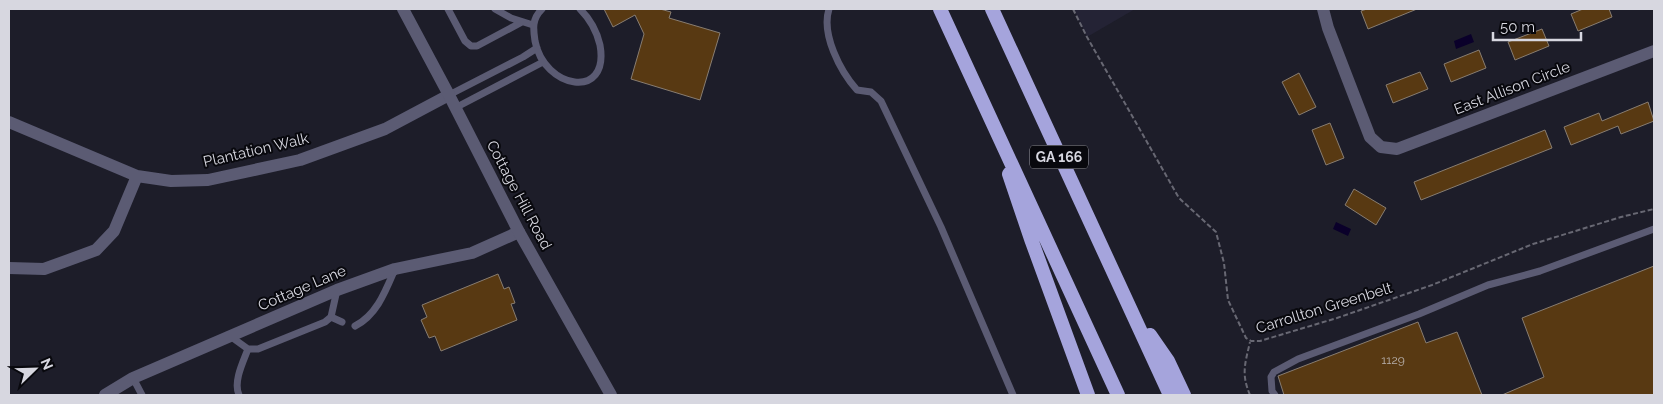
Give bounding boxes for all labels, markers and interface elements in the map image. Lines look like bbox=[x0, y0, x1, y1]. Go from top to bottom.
scale bar bbox=[1493, 10, 1580, 42]
text: 50 m bbox=[1500, 18, 1535, 36]
street label: East Allison Circle bbox=[1451, 58, 1573, 118]
street label: Plantation Walk bbox=[201, 129, 311, 171]
street label: Cottage Hill Road bbox=[483, 137, 555, 253]
road number: GA 166 bbox=[1030, 146, 1088, 168]
street label: Cottage Lane bbox=[255, 261, 349, 315]
street label: Carrollton Greenbelt bbox=[1254, 279, 1394, 337]
north arrow bbox=[10, 344, 60, 394]
house number: 1129 bbox=[1381, 353, 1405, 367]
text: N bbox=[38, 356, 56, 372]

